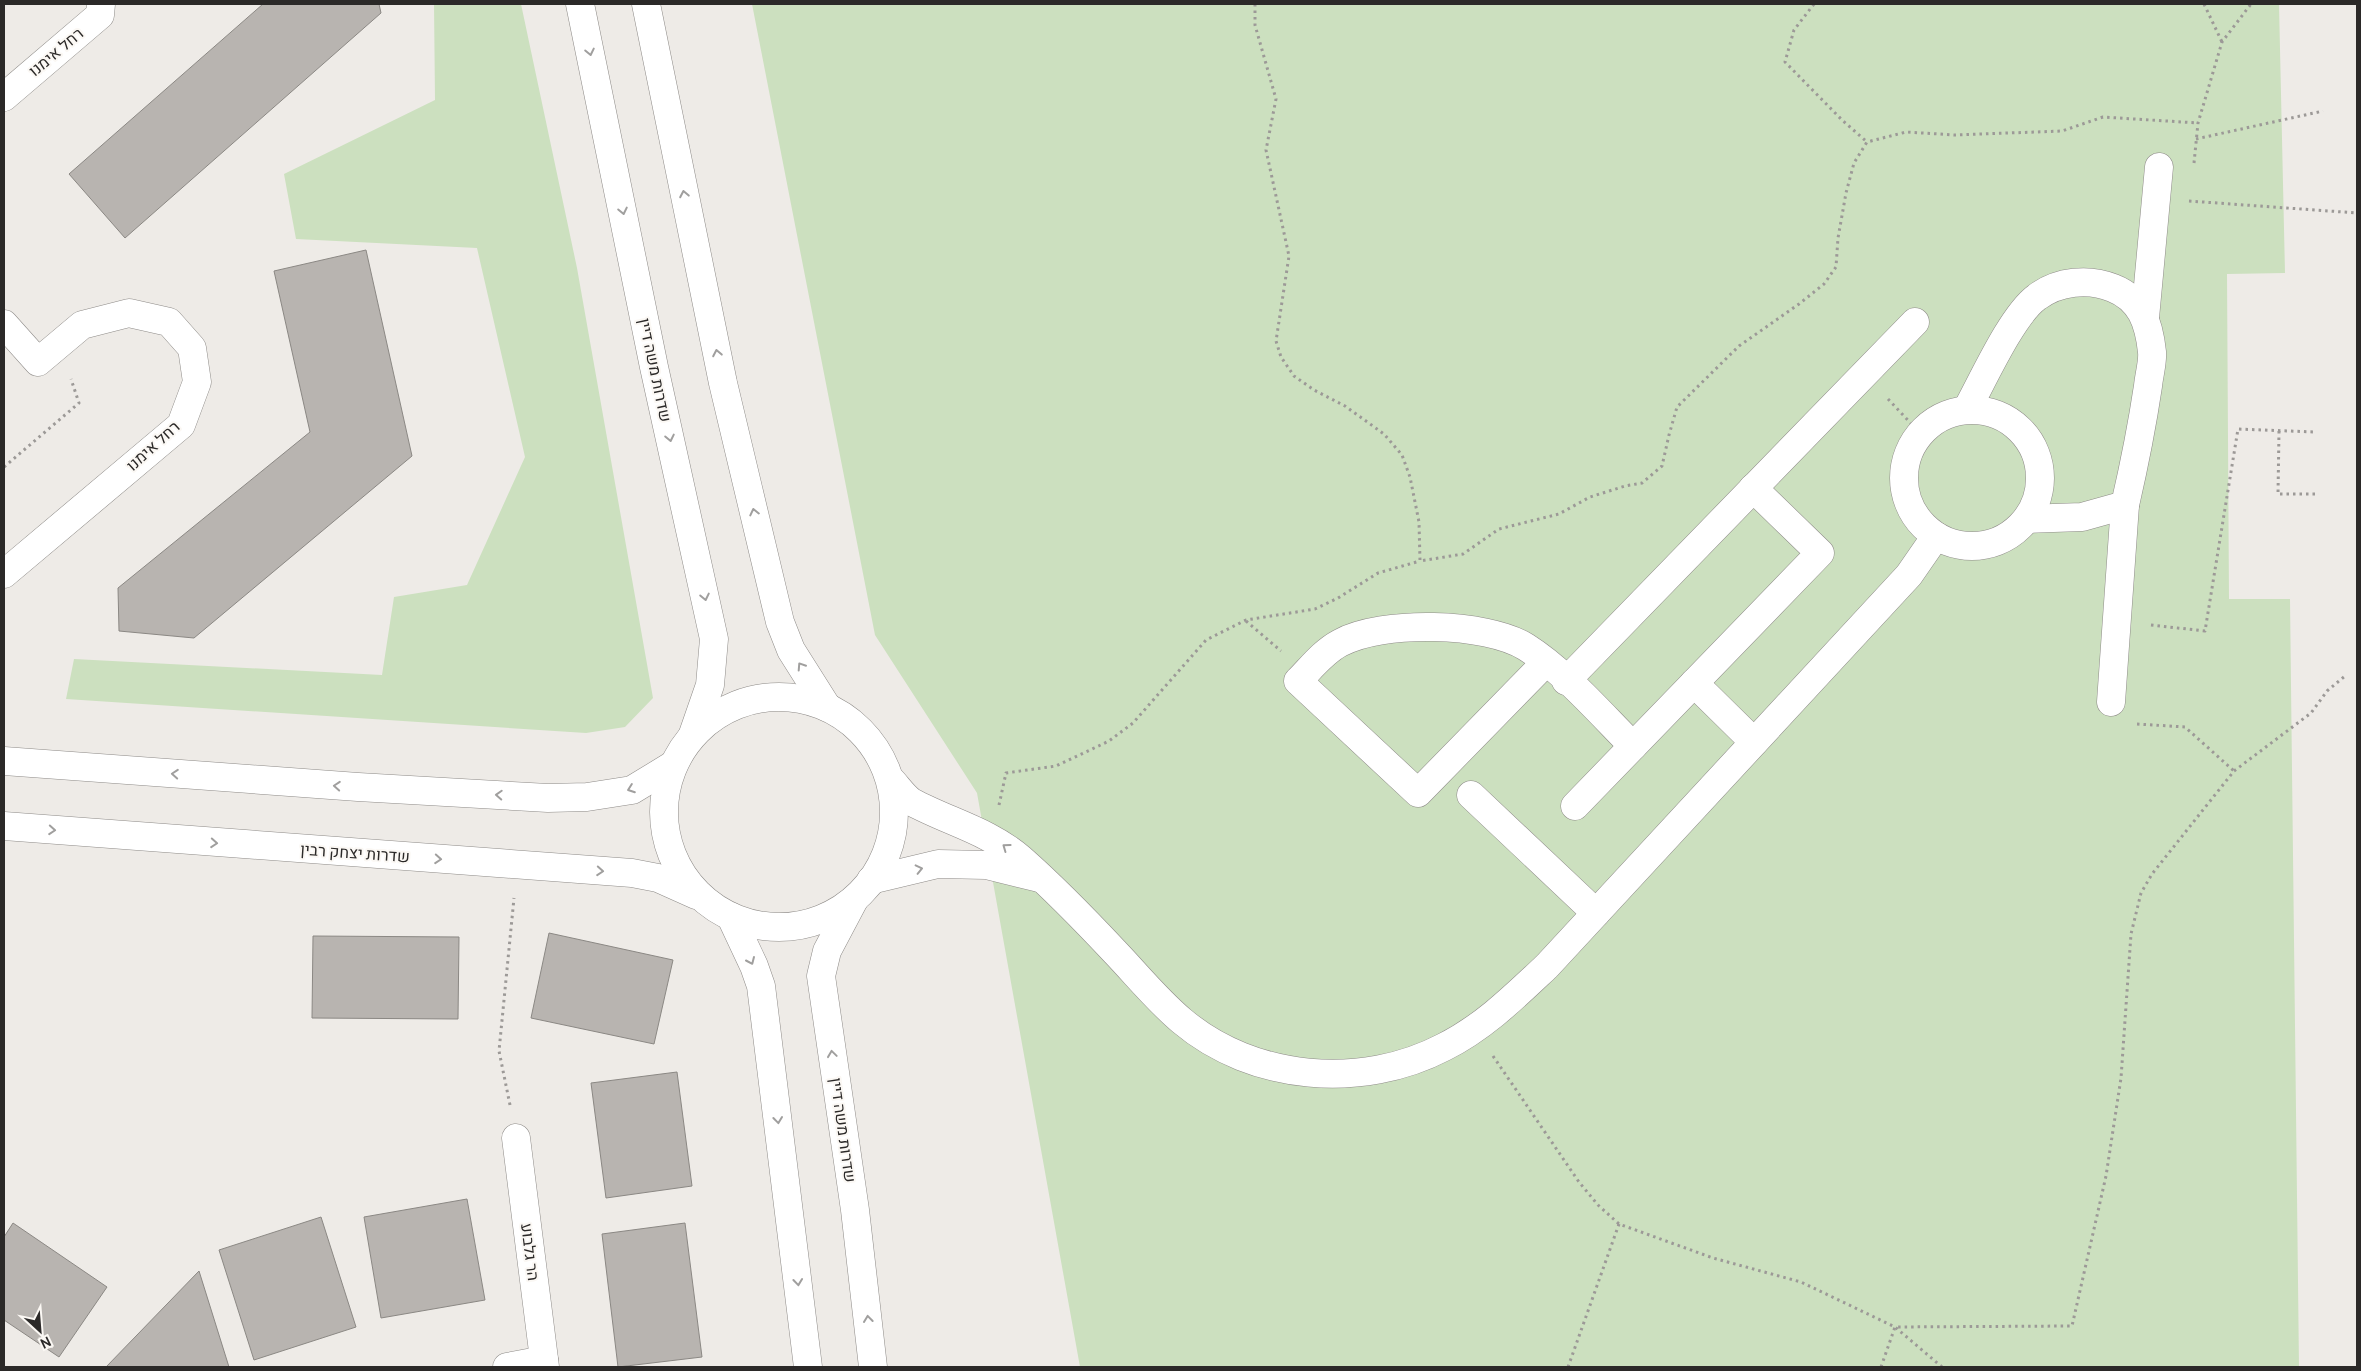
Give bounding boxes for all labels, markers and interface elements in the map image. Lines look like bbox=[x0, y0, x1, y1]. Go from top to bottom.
street label: רחל אימנו bbox=[25, 24, 87, 80]
one-way arrow bbox=[584, 47, 595, 56]
one-way arrow bbox=[680, 190, 690, 199]
one-way arrow bbox=[617, 206, 627, 215]
street label: שדרות משה דיין bbox=[635, 316, 675, 424]
one-way arrow bbox=[712, 349, 723, 358]
street label: רחל אימנו bbox=[122, 417, 184, 475]
one-way arrow bbox=[664, 434, 675, 443]
one-way arrow bbox=[749, 507, 760, 516]
one-way arrow bbox=[699, 593, 710, 601]
one-way arrow bbox=[798, 662, 807, 672]
one-way arrow bbox=[170, 768, 178, 779]
one-way arrow bbox=[332, 780, 340, 791]
one-way arrow bbox=[627, 783, 636, 793]
one-way arrow bbox=[495, 790, 503, 801]
one-way arrow bbox=[49, 824, 57, 835]
one-way arrow bbox=[211, 837, 219, 848]
street label: שדרות יצחק רבין bbox=[300, 840, 410, 866]
one-way arrow bbox=[1002, 844, 1012, 853]
one-way arrow bbox=[434, 854, 442, 865]
one-way arrow bbox=[914, 864, 923, 875]
one-way arrow bbox=[596, 865, 604, 876]
one-way arrow bbox=[745, 956, 756, 965]
one-way arrow bbox=[827, 1049, 838, 1057]
street label: שדרות משה דיין bbox=[826, 1076, 860, 1184]
one-way arrow bbox=[772, 1117, 783, 1125]
street label: הר גלבוע bbox=[517, 1222, 543, 1282]
one-way arrow bbox=[792, 1278, 803, 1286]
north arrow bbox=[15, 1306, 65, 1356]
one-way arrow bbox=[863, 1315, 874, 1323]
text: N bbox=[37, 1332, 54, 1353]

